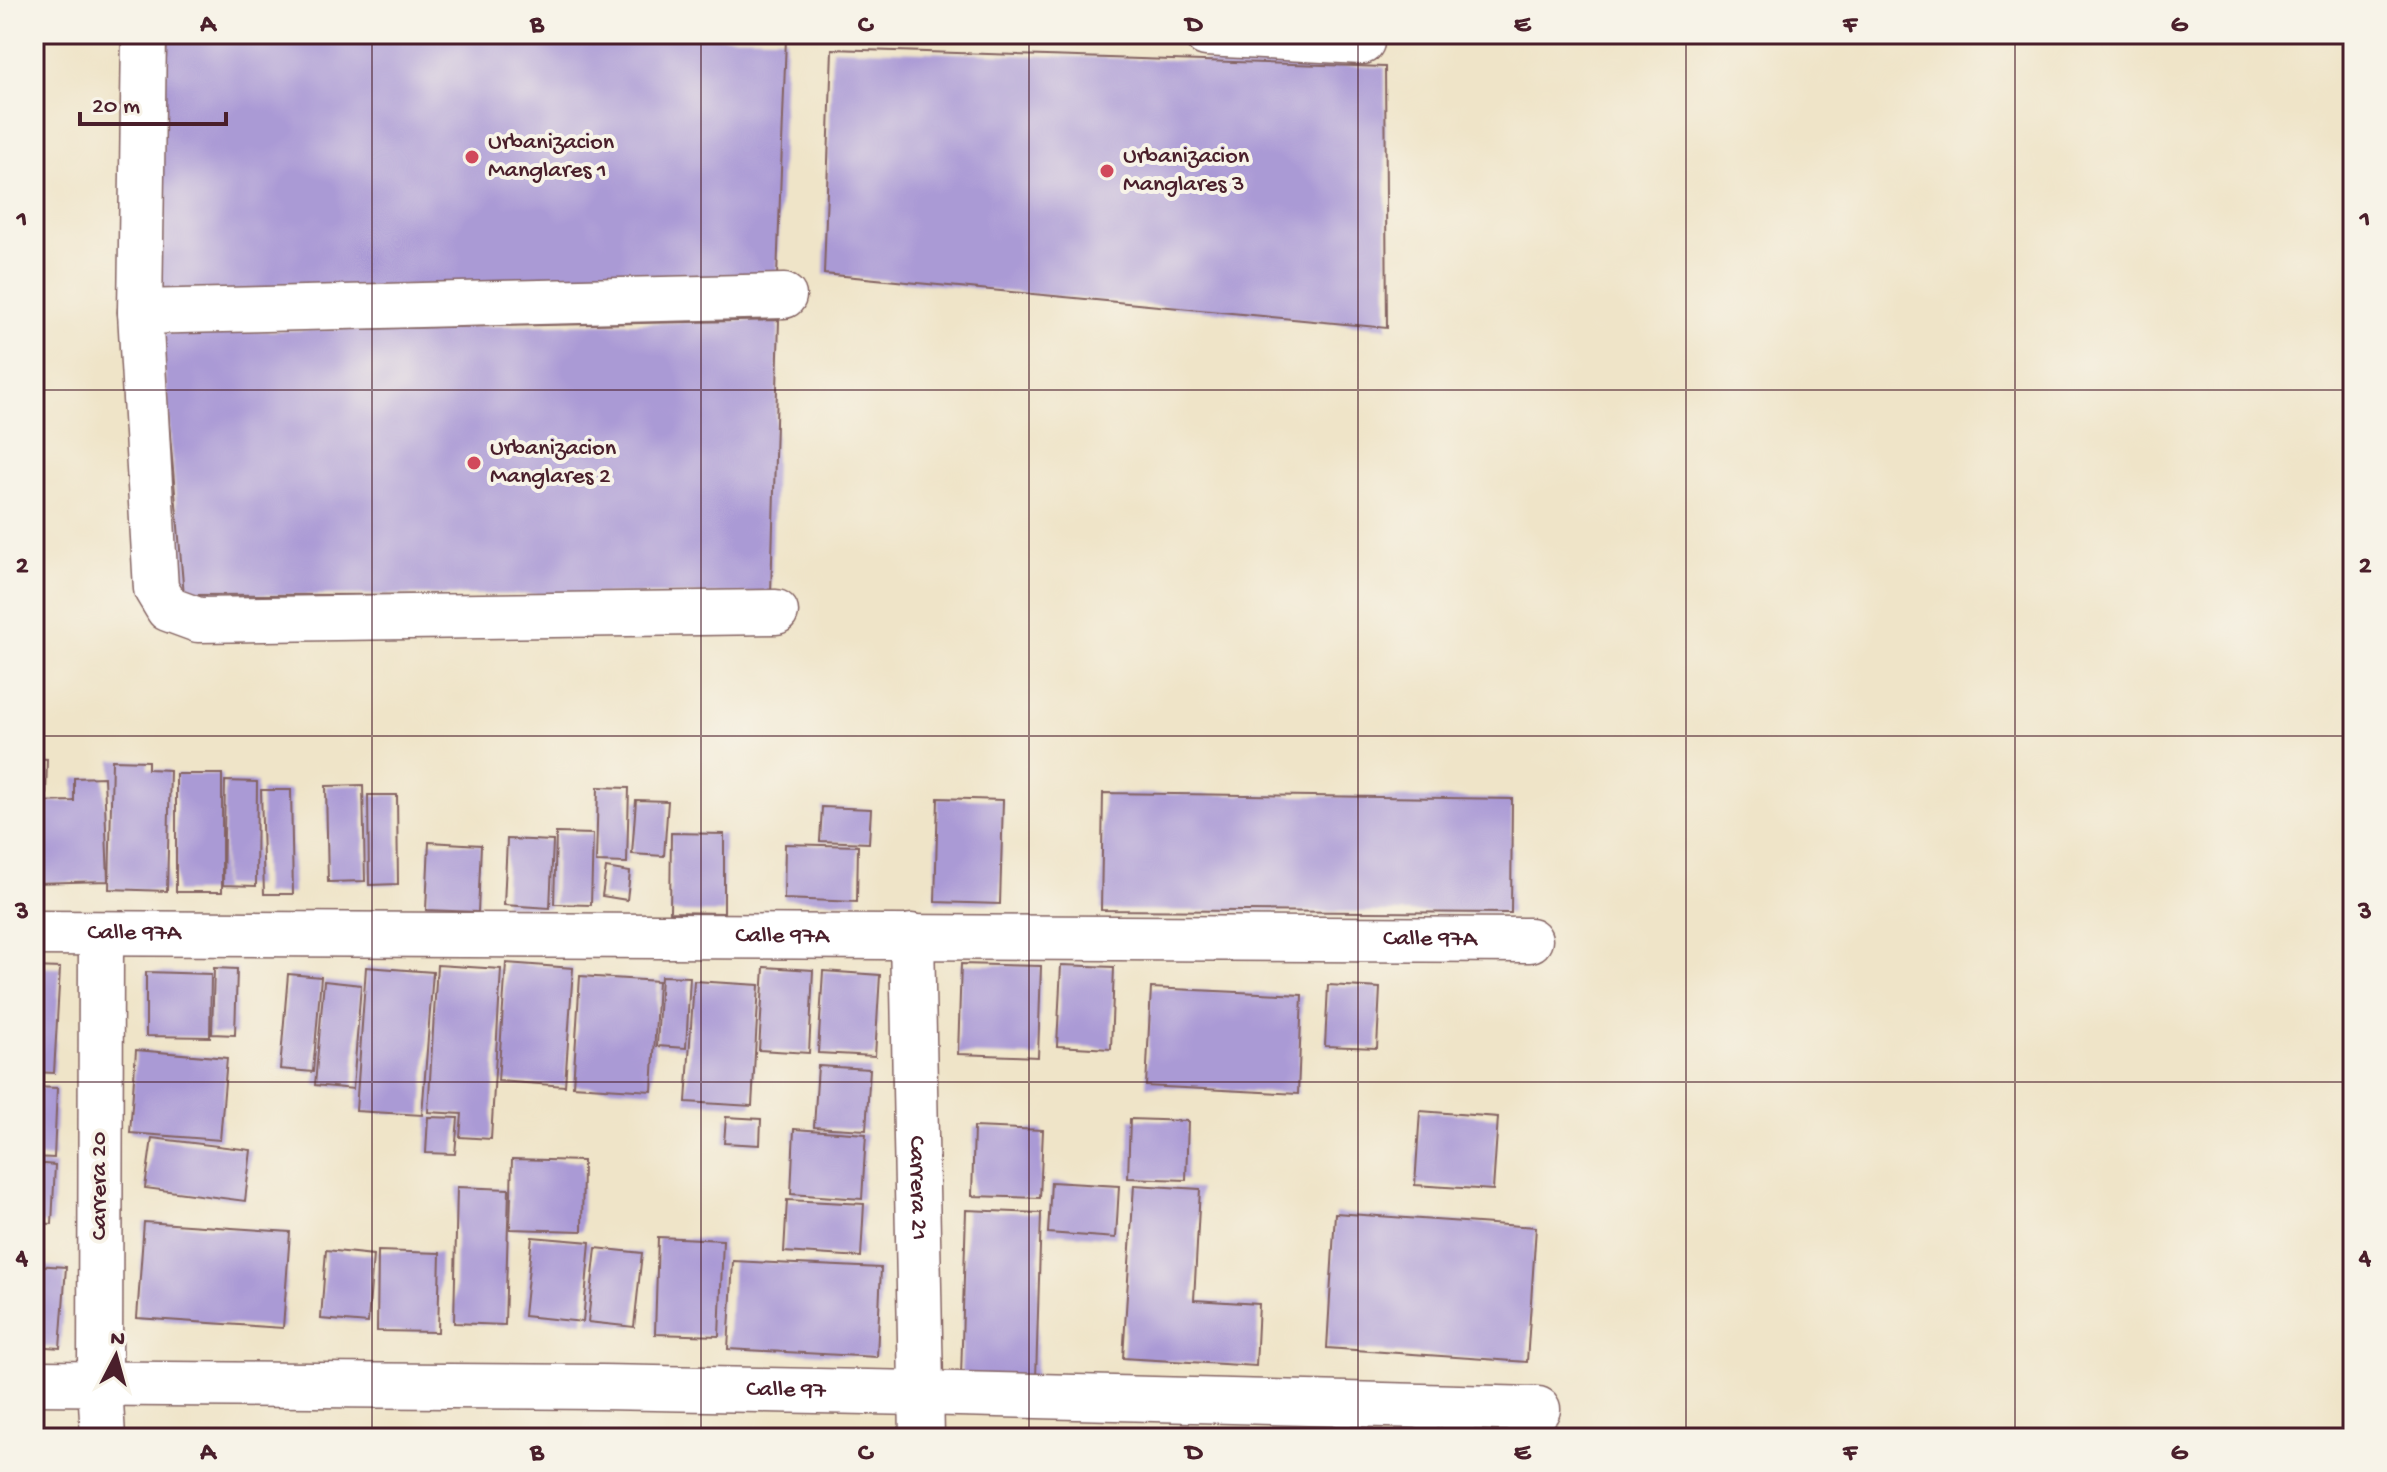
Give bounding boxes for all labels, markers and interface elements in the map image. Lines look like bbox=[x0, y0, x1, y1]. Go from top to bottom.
text: A bbox=[199, 11, 217, 42]
text: B bbox=[529, 11, 545, 42]
text: C bbox=[858, 11, 875, 42]
text: D bbox=[1184, 11, 1204, 42]
text: E bbox=[1514, 11, 1532, 42]
text: F bbox=[1842, 11, 1858, 42]
text: G bbox=[2171, 11, 2189, 42]
scale bar bbox=[80, 76, 226, 126]
text: 20 m bbox=[92, 93, 140, 122]
place label: Urbanizacion Manglares 1 bbox=[488, 129, 615, 186]
place label: Urbanizacion Manglares 3 bbox=[1123, 143, 1250, 200]
marker: Urbanizacion Manglares 1 bbox=[463, 148, 481, 166]
marker: Urbanizacion Manglares 3 bbox=[1098, 162, 1116, 180]
text: 1 bbox=[16, 206, 27, 237]
text: 1 bbox=[2359, 206, 2370, 237]
place label: Urbanizacion Manglares 2 bbox=[490, 435, 617, 492]
marker: Urbanizacion Manglares 2 bbox=[465, 454, 483, 472]
text: 2 bbox=[16, 552, 29, 583]
text: 2 bbox=[2359, 552, 2372, 583]
text: 3 bbox=[14, 898, 29, 929]
text: 3 bbox=[2357, 898, 2372, 929]
street label: Calle 97A bbox=[87, 919, 183, 948]
street label: Calle 97A bbox=[735, 922, 831, 951]
street label: Calle 97A bbox=[1383, 925, 1479, 954]
street label: Carrera 20 bbox=[86, 1132, 115, 1240]
street label: Carrera 21 bbox=[901, 1135, 933, 1241]
text: 4 bbox=[15, 1244, 29, 1275]
text: 4 bbox=[2358, 1244, 2372, 1275]
north arrow bbox=[76, 1316, 156, 1396]
text: N bbox=[109, 1326, 126, 1354]
street label: Calle 97 bbox=[746, 1375, 827, 1406]
text: A bbox=[199, 1439, 217, 1470]
text: B bbox=[529, 1439, 545, 1470]
text: C bbox=[858, 1439, 875, 1470]
text: D bbox=[1184, 1439, 1204, 1470]
text: E bbox=[1514, 1439, 1532, 1470]
text: F bbox=[1842, 1439, 1858, 1470]
text: G bbox=[2171, 1439, 2189, 1470]

